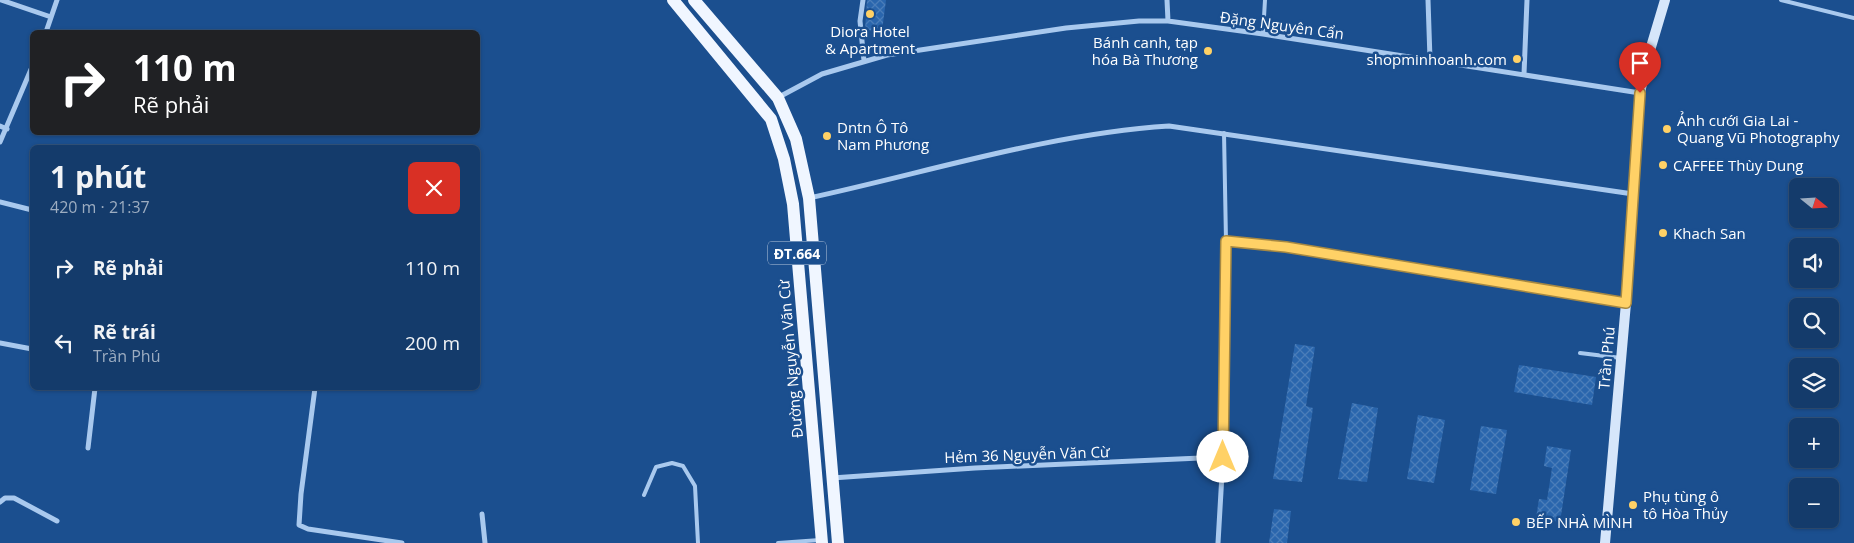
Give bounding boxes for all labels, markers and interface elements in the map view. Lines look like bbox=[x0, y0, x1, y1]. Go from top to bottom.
street label: Đặng Nguyên Cẩn bbox=[1219, 6, 1345, 44]
marker: Diora Hotel & Apartment bbox=[864, 8, 876, 20]
place label: Diora Hotel & Apartment bbox=[825, 21, 915, 58]
place label: Bánh canh, tạp hóa Bà Thương bbox=[1092, 32, 1198, 69]
pin bbox=[1619, 42, 1661, 93]
text: 110 m bbox=[133, 44, 237, 91]
marker: Bánh canh, tạp hóa Bà Thương bbox=[1202, 45, 1214, 57]
place label: shopminhoanh.com bbox=[1367, 49, 1507, 69]
icon: arrive bbox=[1626, 49, 1654, 77]
icon: right bbox=[50, 50, 115, 115]
marker: shopminhoanh.com bbox=[1511, 53, 1523, 65]
text: Rẽ phải bbox=[133, 89, 209, 119]
place label: Ảnh cưới Gia Lai - Quang Vũ Photography bbox=[1677, 110, 1840, 147]
place label: Dntn Ô Tô Nam Phương bbox=[837, 117, 929, 154]
marker: Ảnh cưới Gia Lai - Quang Vũ Photography bbox=[1661, 123, 1673, 135]
marker: Dntn Ô Tô Nam Phương bbox=[821, 130, 833, 142]
place label: CAFFEE Thùy Dung bbox=[1673, 155, 1803, 175]
text: 1 phút bbox=[50, 156, 146, 197]
marker: CAFFEE Thùy Dung bbox=[1657, 159, 1669, 171]
button: close bbox=[408, 162, 460, 214]
north arrow bbox=[1789, 178, 1839, 228]
map controls bbox=[1789, 178, 1839, 528]
text: 420 m · 21:37 bbox=[50, 196, 150, 218]
place label: Khach San bbox=[1673, 223, 1746, 243]
marker: Khach San bbox=[1657, 227, 1669, 239]
button: sound bbox=[1789, 238, 1839, 288]
road number: ĐT.664 bbox=[768, 242, 826, 264]
icon: right bbox=[50, 254, 78, 282]
text: Rẽ phải bbox=[93, 255, 164, 281]
text: 110 m bbox=[405, 255, 460, 281]
street label: Đường Nguyễn Văn Cừ bbox=[773, 278, 807, 439]
button: search bbox=[1789, 298, 1839, 348]
text: Rẽ trái bbox=[93, 319, 156, 345]
street label: Trần Phú bbox=[1593, 326, 1619, 390]
icon: left bbox=[50, 329, 78, 357]
text: 200 m bbox=[405, 330, 460, 356]
text: Trần Phú bbox=[93, 345, 160, 367]
button: layers bbox=[1789, 358, 1839, 408]
button: + bbox=[1789, 418, 1839, 468]
position arrow bbox=[1196, 430, 1248, 482]
street label: Hẻm 36 Nguyễn Văn Cừ bbox=[944, 441, 1111, 467]
button: − bbox=[1789, 478, 1839, 528]
place label: Phụ tùng ô tô Hòa Thủy bbox=[1643, 486, 1728, 523]
marker: Phụ tùng ô tô Hòa Thủy bbox=[1627, 499, 1639, 511]
place label: BẾP NHÀ MÌNH bbox=[1526, 512, 1633, 532]
marker: BẾP NHÀ MÌNH bbox=[1510, 516, 1522, 528]

